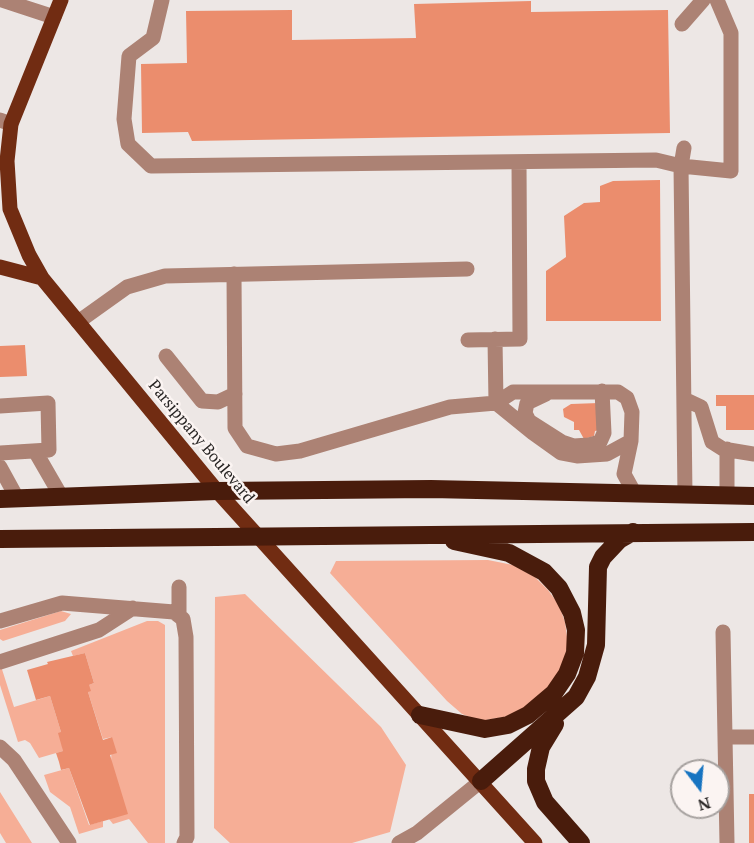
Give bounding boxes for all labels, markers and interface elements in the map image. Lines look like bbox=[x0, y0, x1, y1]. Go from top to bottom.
street label: Parsippany Boulevard bbox=[144, 377, 258, 507]
north arrow bbox=[670, 759, 730, 819]
text: N bbox=[696, 792, 713, 817]

